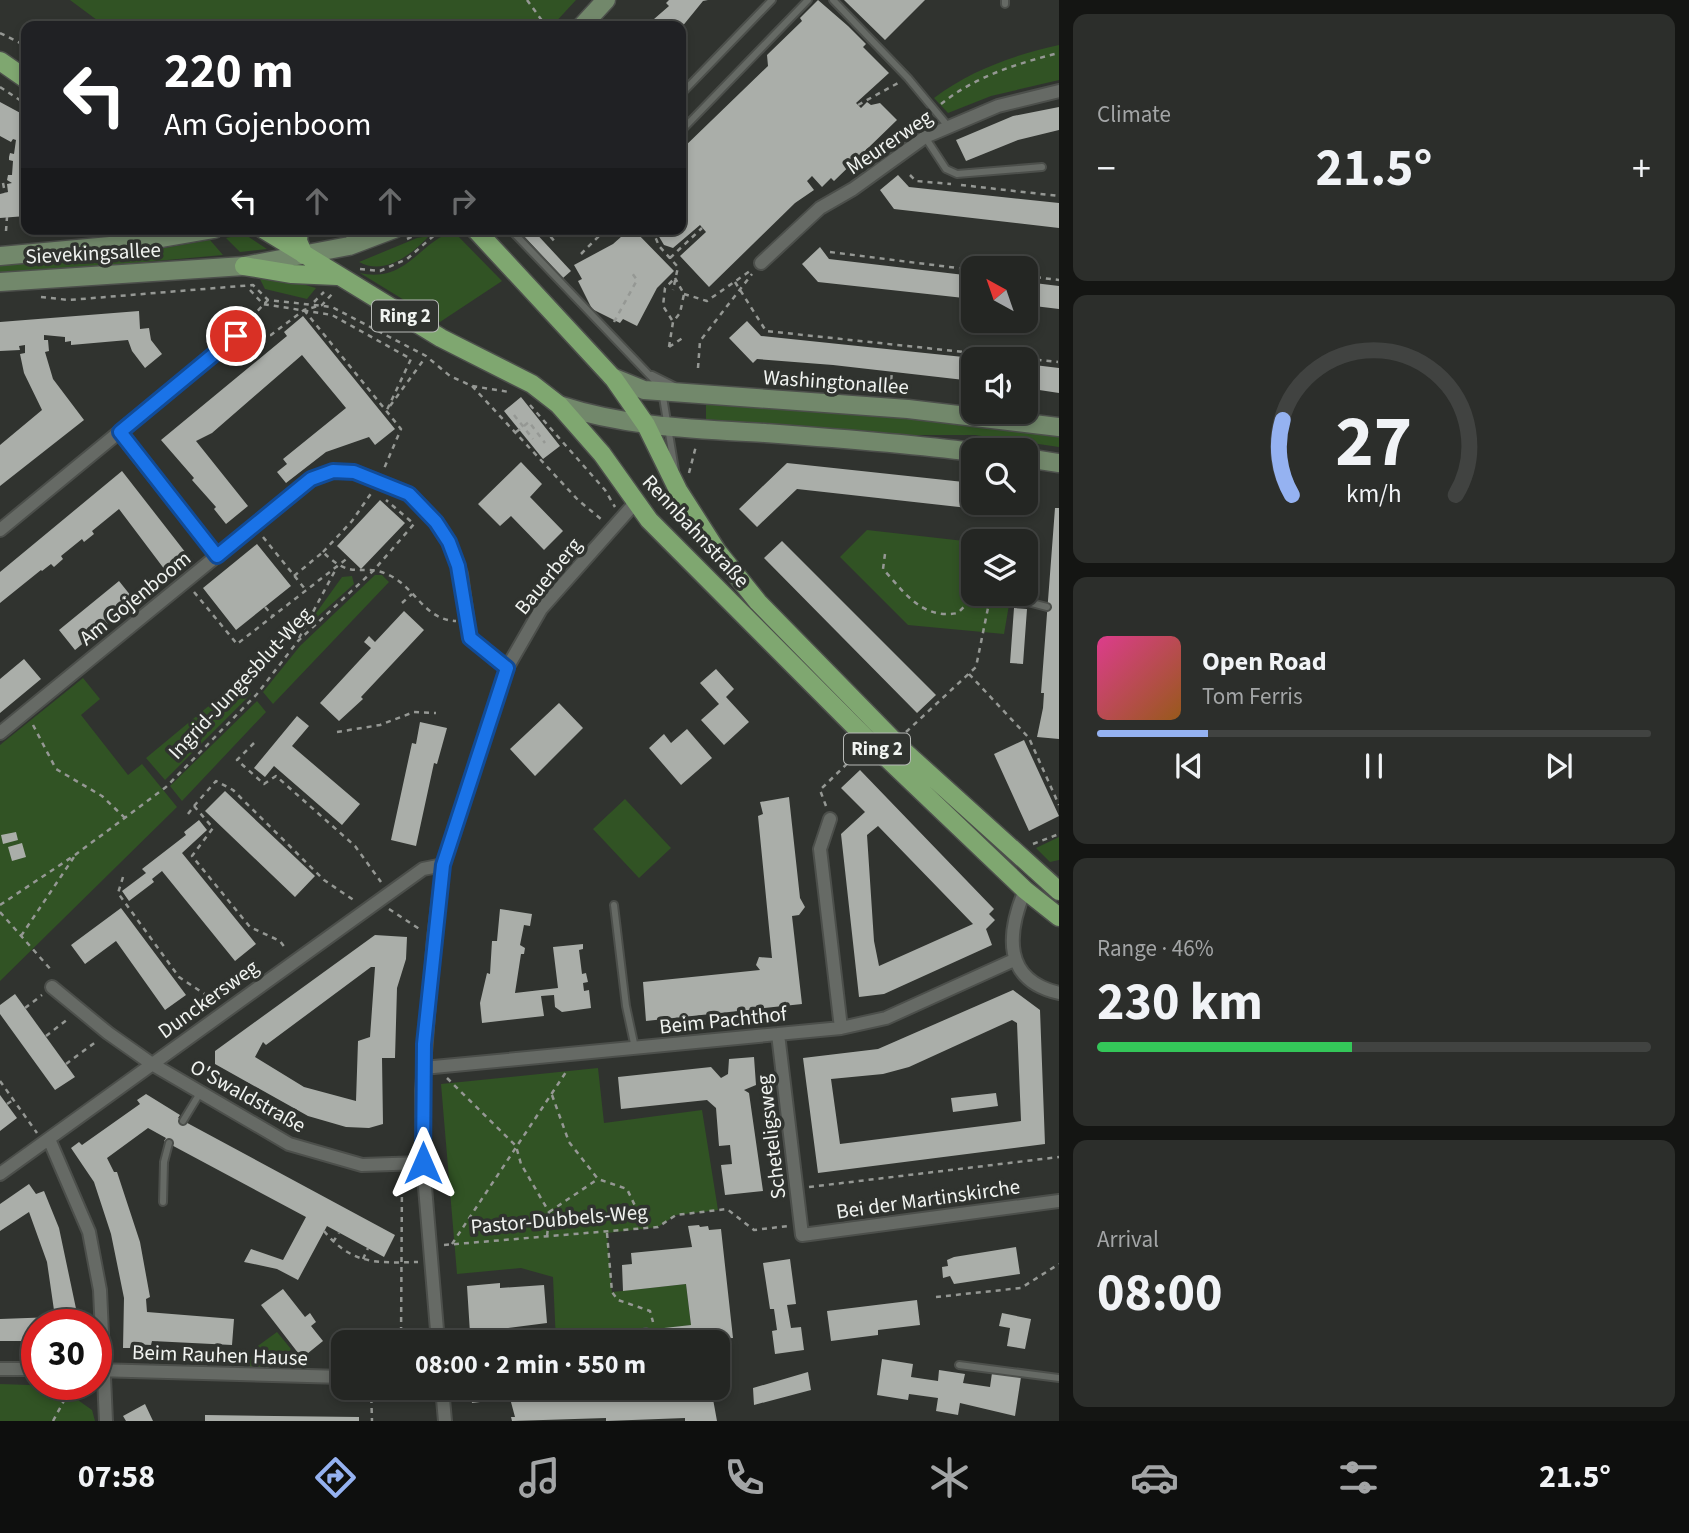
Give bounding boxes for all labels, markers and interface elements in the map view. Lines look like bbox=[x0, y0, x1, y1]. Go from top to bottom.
text: 220 m bbox=[164, 37, 293, 107]
icon: left bbox=[49, 49, 140, 140]
text: Climate bbox=[1097, 98, 1171, 131]
text: Am Gojenboom bbox=[164, 102, 372, 148]
street label: Meurerweg bbox=[840, 102, 938, 182]
text: 21.5° bbox=[1316, 132, 1432, 206]
text: − bbox=[1097, 142, 1116, 196]
text: + bbox=[1632, 142, 1651, 196]
icon: left bbox=[225, 182, 263, 220]
icon: ahead bbox=[298, 182, 336, 220]
icon: ahead bbox=[371, 182, 409, 220]
icon: right bbox=[444, 182, 482, 220]
street label: Sievekingsallee bbox=[25, 234, 161, 272]
north arrow bbox=[961, 256, 1038, 332]
map controls bbox=[961, 256, 1038, 606]
road number: Ring 2 bbox=[372, 300, 438, 332]
pin bbox=[206, 306, 266, 366]
icon: arrive bbox=[217, 317, 255, 355]
button: sound bbox=[961, 347, 1038, 424]
street label: Washingtonallee bbox=[762, 362, 910, 402]
text: 27 bbox=[1336, 391, 1412, 495]
button: search bbox=[961, 438, 1038, 515]
street label: Rennbahnstraße bbox=[635, 468, 757, 594]
text: km/h bbox=[1346, 476, 1402, 512]
button: layers bbox=[961, 529, 1038, 606]
street label: Bauerberg bbox=[507, 531, 589, 621]
street label: Am Gojenboom bbox=[73, 543, 197, 653]
street label: Ingrid-Jungesblut-Weg bbox=[161, 600, 319, 766]
text: Open Road bbox=[1202, 643, 1327, 680]
text: Tom Ferris bbox=[1202, 680, 1303, 713]
road number: Ring 2 bbox=[844, 734, 910, 764]
icon: previous bbox=[1170, 747, 1208, 785]
icon: pause bbox=[1355, 747, 1393, 785]
icon: next bbox=[1540, 747, 1578, 785]
text: Range · 46% bbox=[1097, 932, 1214, 965]
street label: Dunckersweg bbox=[152, 952, 265, 1046]
text: 230 km bbox=[1097, 966, 1263, 1040]
street label: Beim Pachthof bbox=[658, 998, 789, 1042]
street label: O'Swaldstraße bbox=[185, 1052, 311, 1140]
street label: Scheteligsweg bbox=[748, 1073, 794, 1201]
position arrow bbox=[386, 1126, 460, 1200]
street label: Bei der Martinskirche bbox=[834, 1171, 1022, 1227]
street label: Pastor-Dubbels-Weg bbox=[469, 1196, 649, 1242]
text: Arrival bbox=[1097, 1223, 1159, 1256]
text: 08:00 bbox=[1097, 1257, 1222, 1331]
speed limit sign: 30 bbox=[21, 1309, 112, 1400]
street label: Beim Rauhen Hause bbox=[132, 1337, 308, 1373]
text: 08:00 · 2 min · 550 m bbox=[415, 1346, 646, 1383]
icon: directions bbox=[311, 1453, 360, 1502]
icon: music bbox=[515, 1453, 564, 1502]
icon: phone bbox=[720, 1453, 769, 1502]
icon: climate bbox=[925, 1453, 974, 1502]
icon: car bbox=[1130, 1453, 1179, 1502]
icon: filters bbox=[1334, 1453, 1383, 1502]
text: 07:58 bbox=[78, 1454, 155, 1500]
text: 21.5° bbox=[1539, 1454, 1611, 1500]

